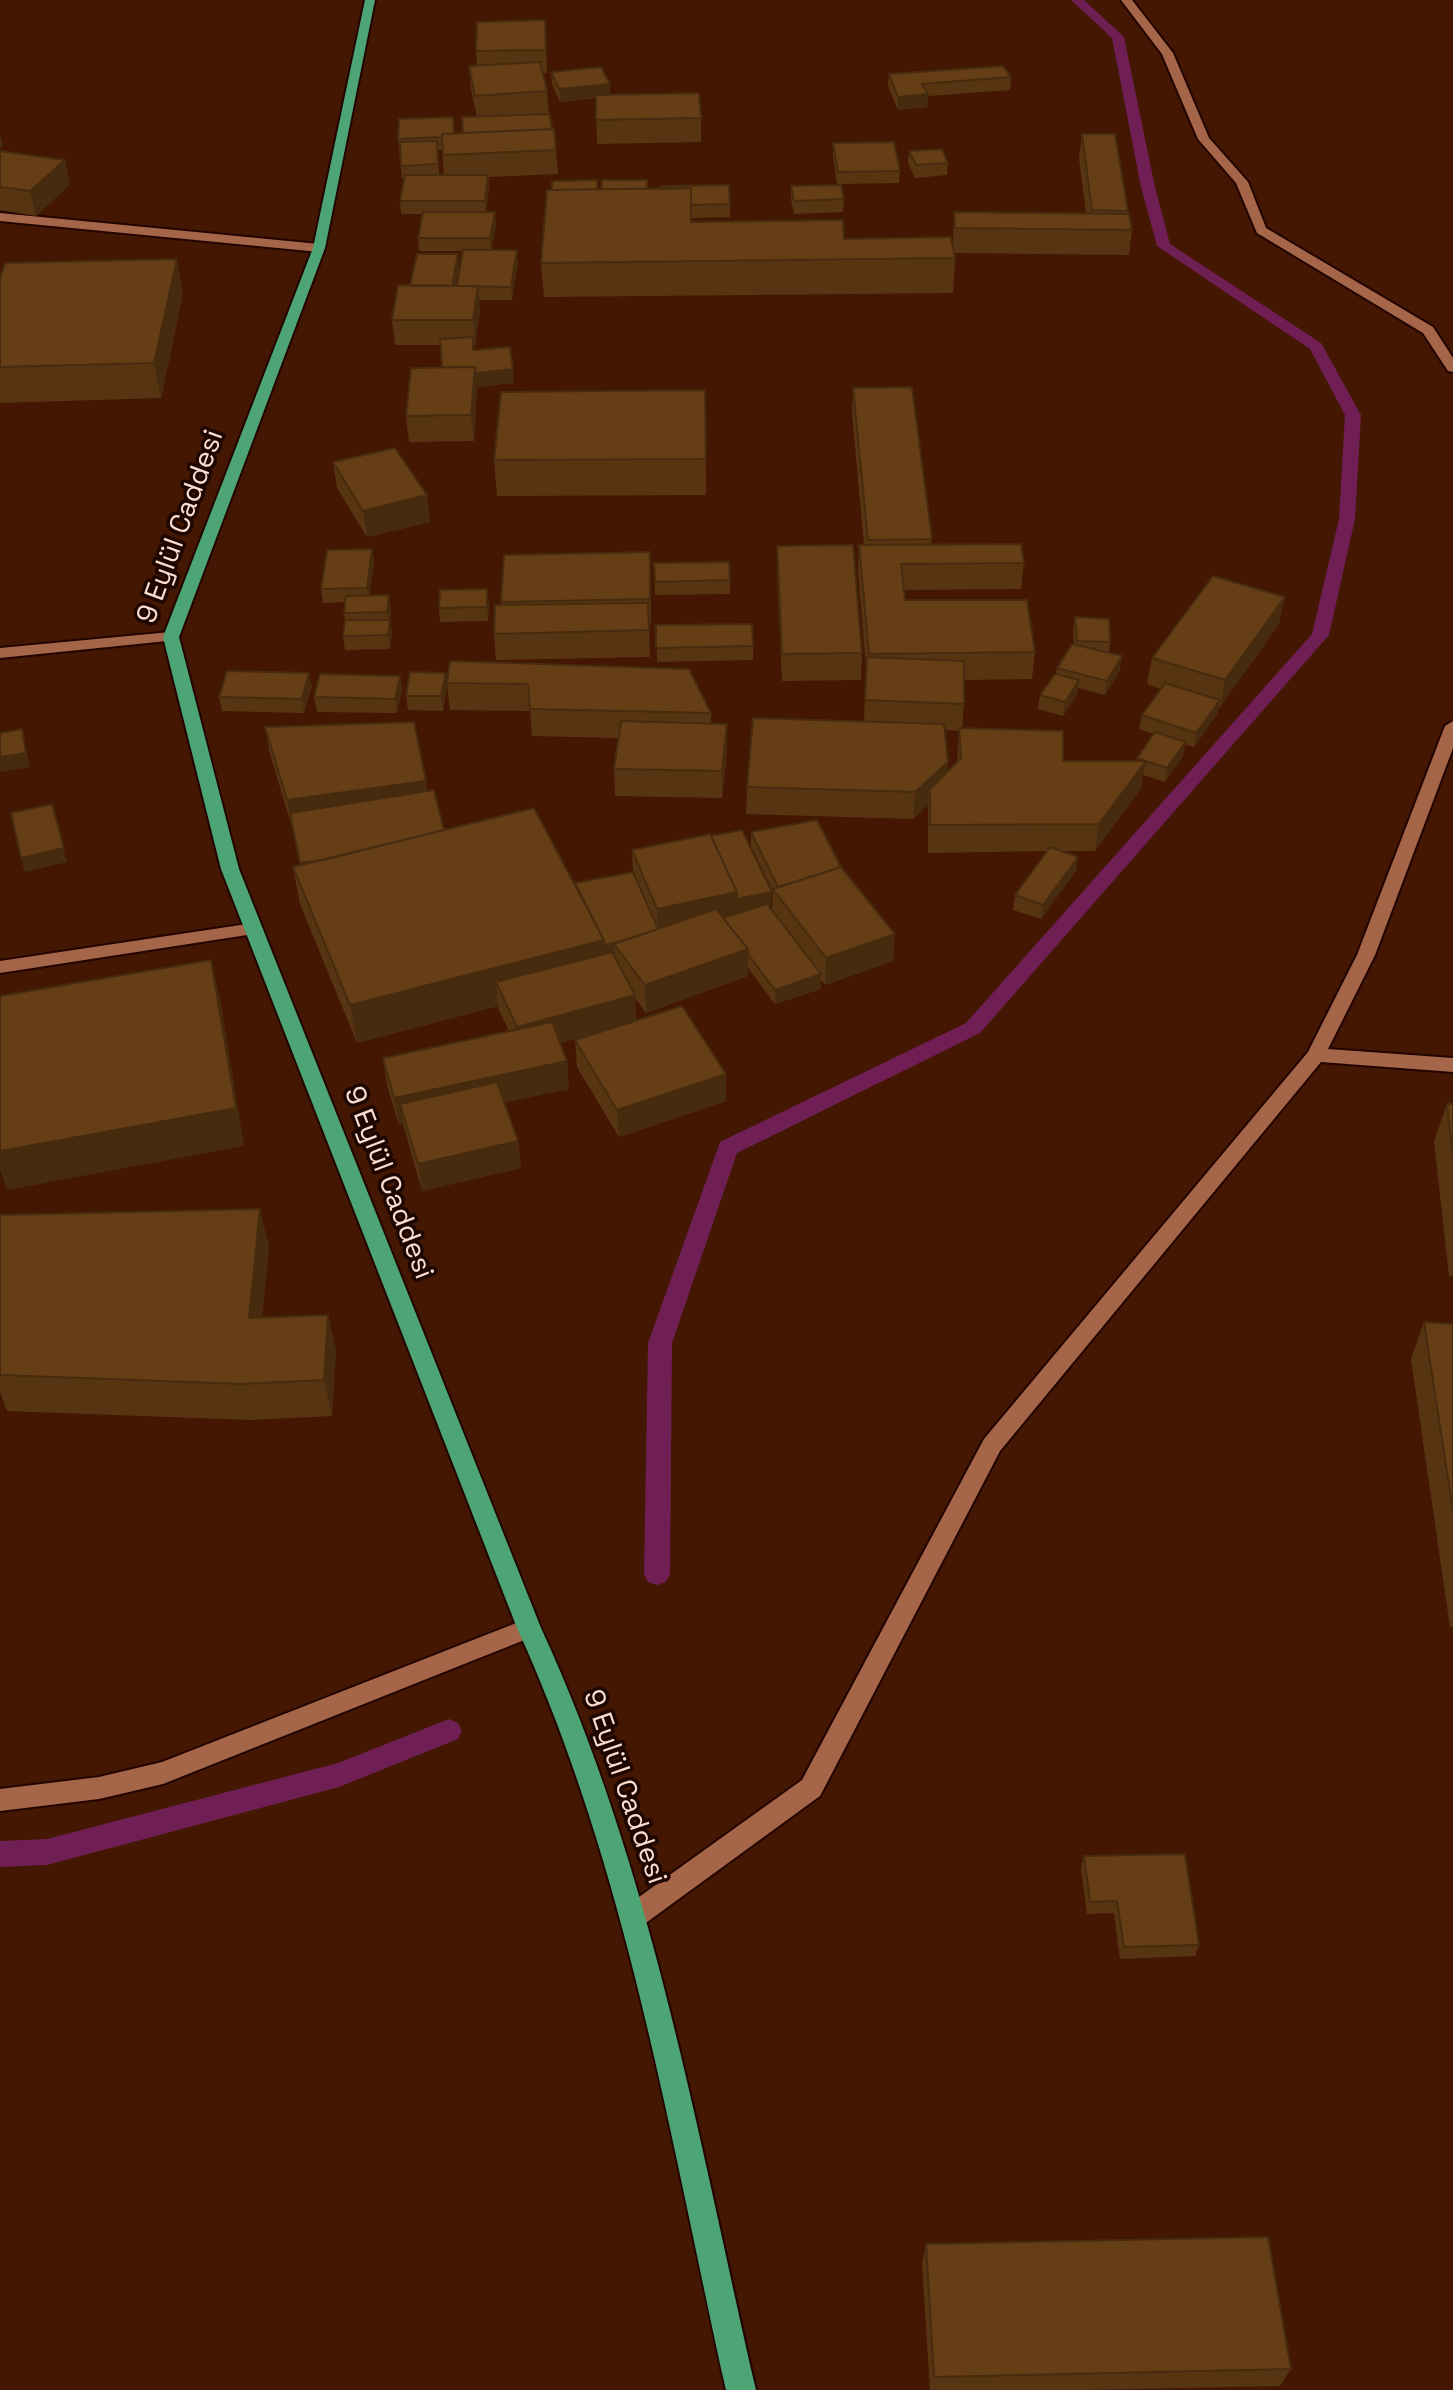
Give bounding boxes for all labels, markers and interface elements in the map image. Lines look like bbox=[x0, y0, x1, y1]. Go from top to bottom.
street label: 9 Eylül Caddesi bbox=[130, 426, 232, 628]
street label: 9 Eylül Caddesi bbox=[336, 1082, 440, 1284]
street label: 9 Eylül Caddesi bbox=[575, 1685, 673, 1889]

